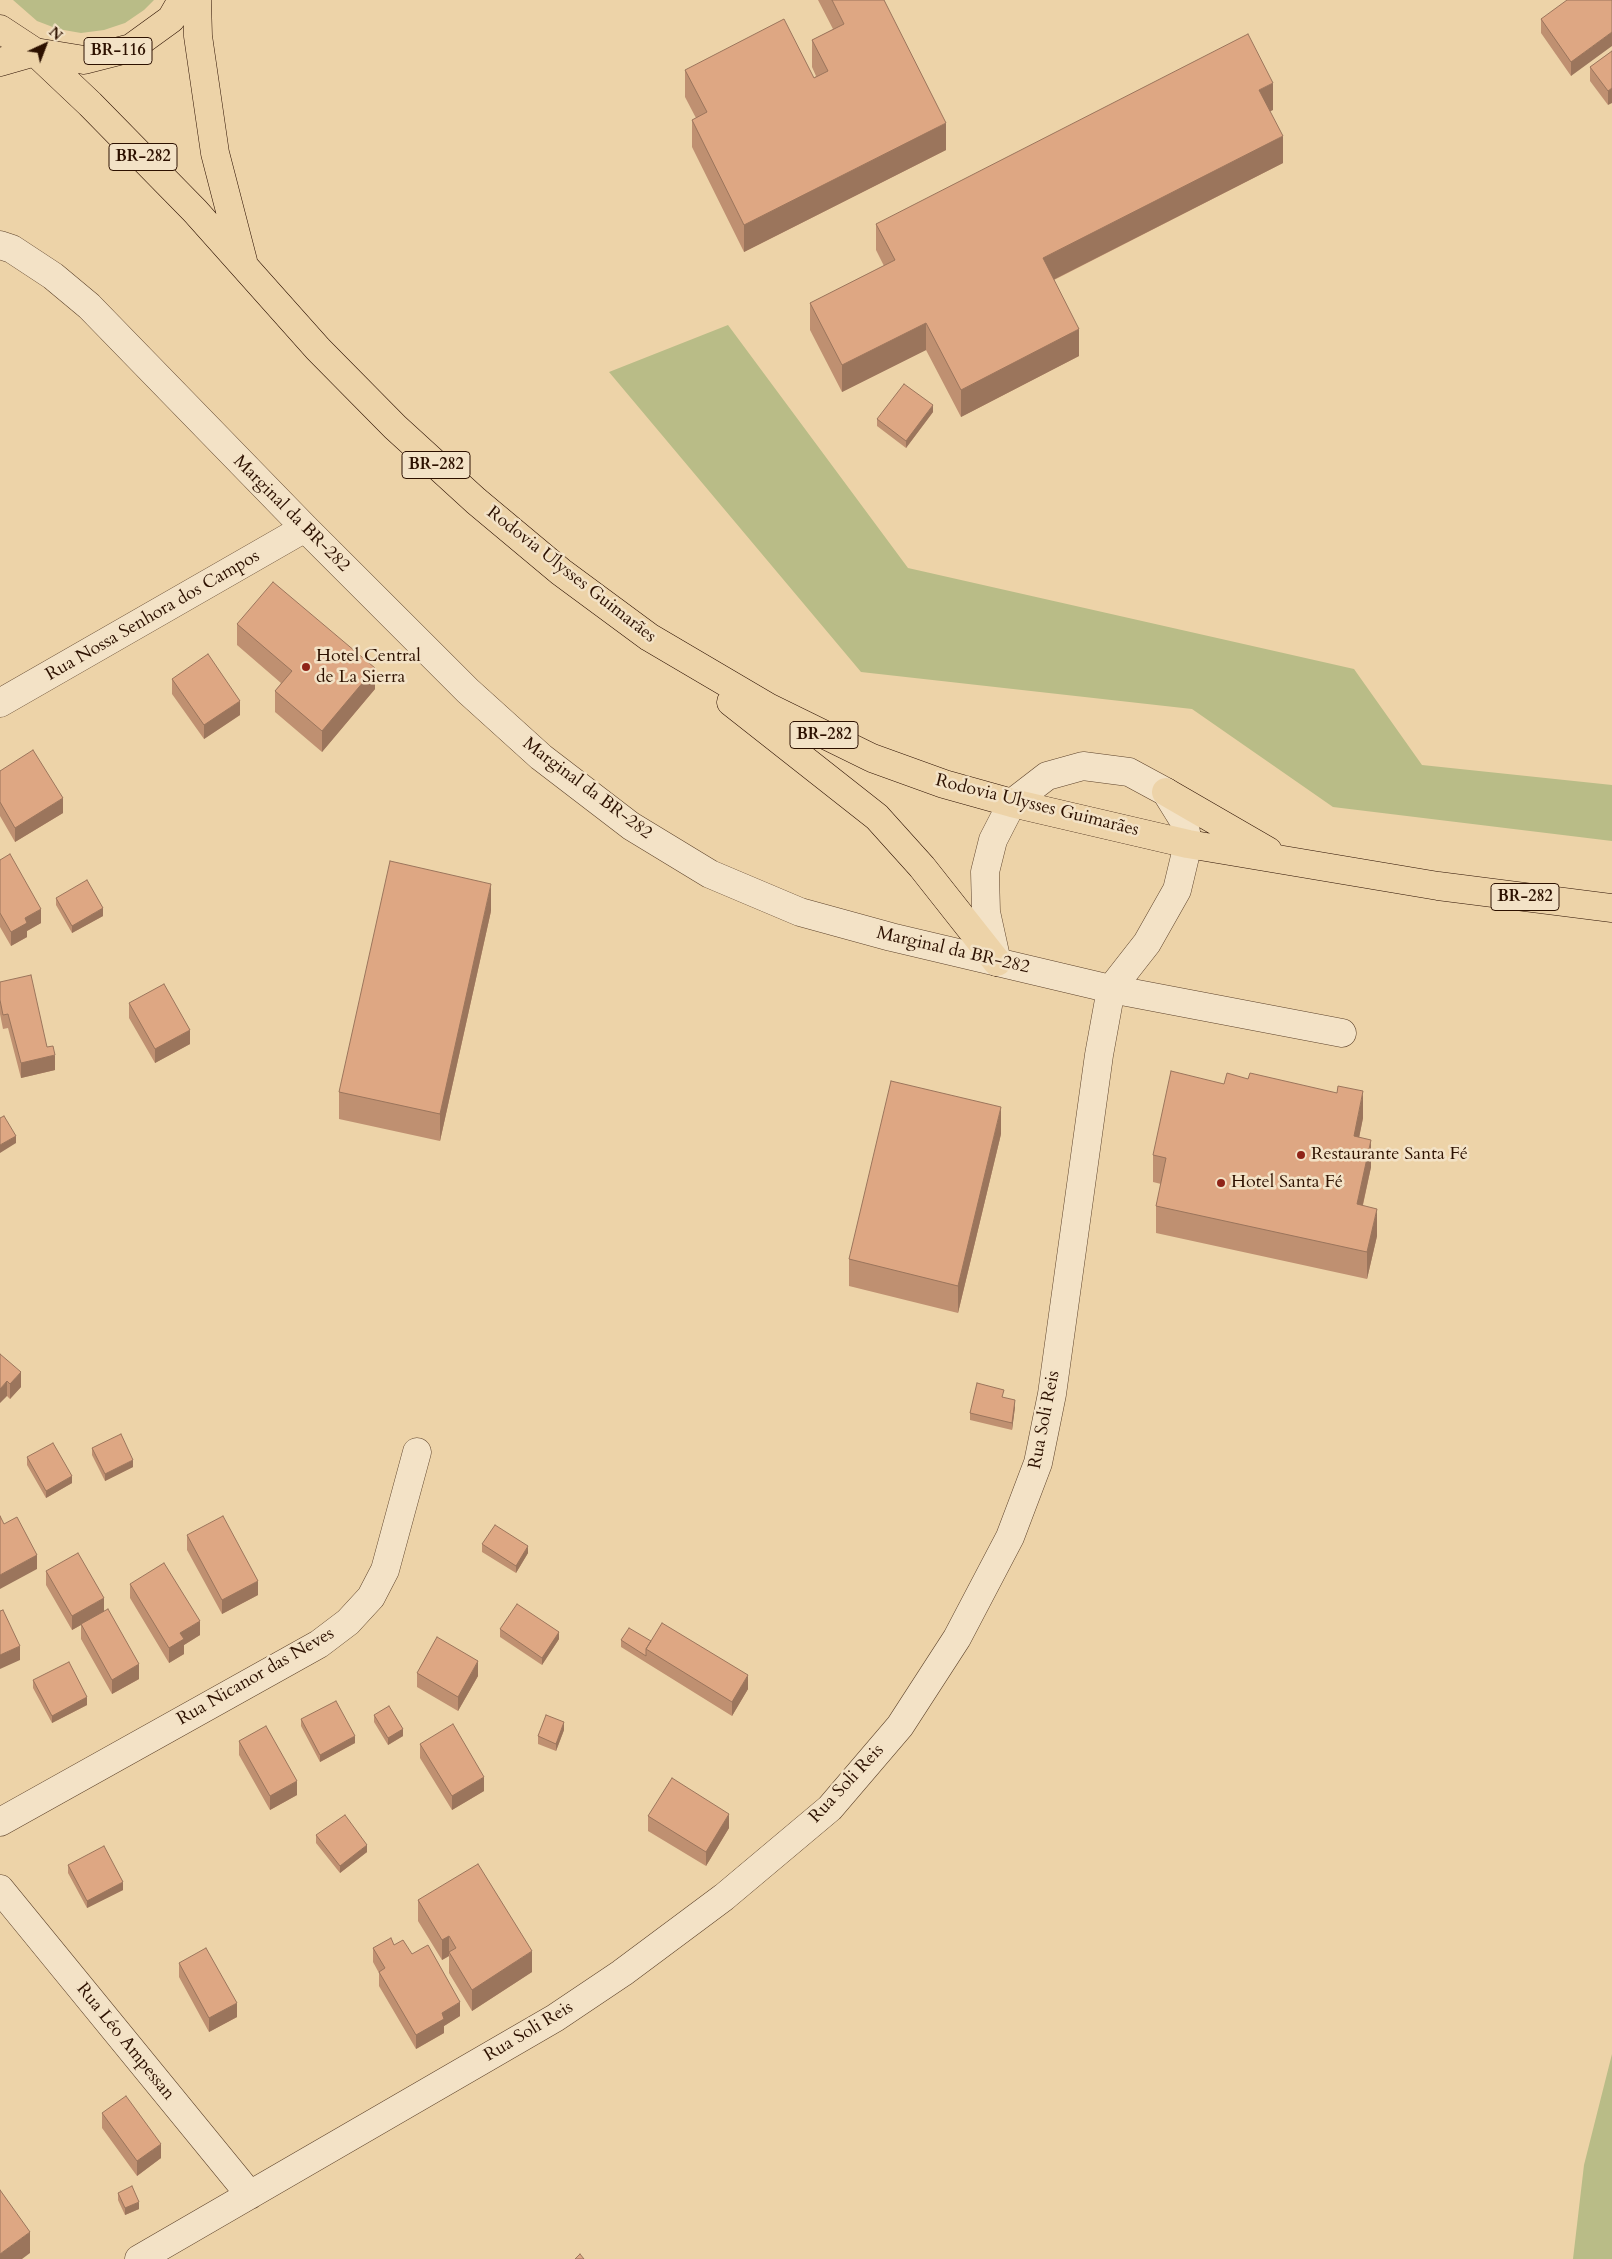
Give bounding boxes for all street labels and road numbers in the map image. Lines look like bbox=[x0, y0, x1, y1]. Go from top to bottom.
road number: BR-116 bbox=[84, 37, 152, 64]
road number: BR-282 bbox=[109, 144, 177, 170]
street label: Marginal da BR-282 bbox=[228, 451, 354, 577]
road number: BR-282 bbox=[402, 452, 470, 478]
street label: Rodovia Ulysses Guimarães bbox=[482, 502, 660, 648]
street label: Rua Nossa Senhora dos Campos bbox=[42, 546, 264, 686]
road number: BR-282 bbox=[790, 722, 858, 748]
street label: Marginal da BR-282 bbox=[518, 733, 656, 845]
street label: Rodovia Ulysses Guimarães bbox=[933, 770, 1141, 842]
road number: BR-282 bbox=[1491, 884, 1559, 910]
street label: Marginal da BR-282 bbox=[874, 923, 1032, 979]
street label: Rua Soli Reis bbox=[1025, 1369, 1065, 1471]
street label: Rua Nicanor das Neves bbox=[174, 1623, 338, 1731]
street label: Rua Soli Reis bbox=[805, 1740, 889, 1828]
street label: Rua Léo Ampessan bbox=[71, 1979, 179, 2105]
street label: Rua Soli Reis bbox=[481, 1997, 577, 2067]

